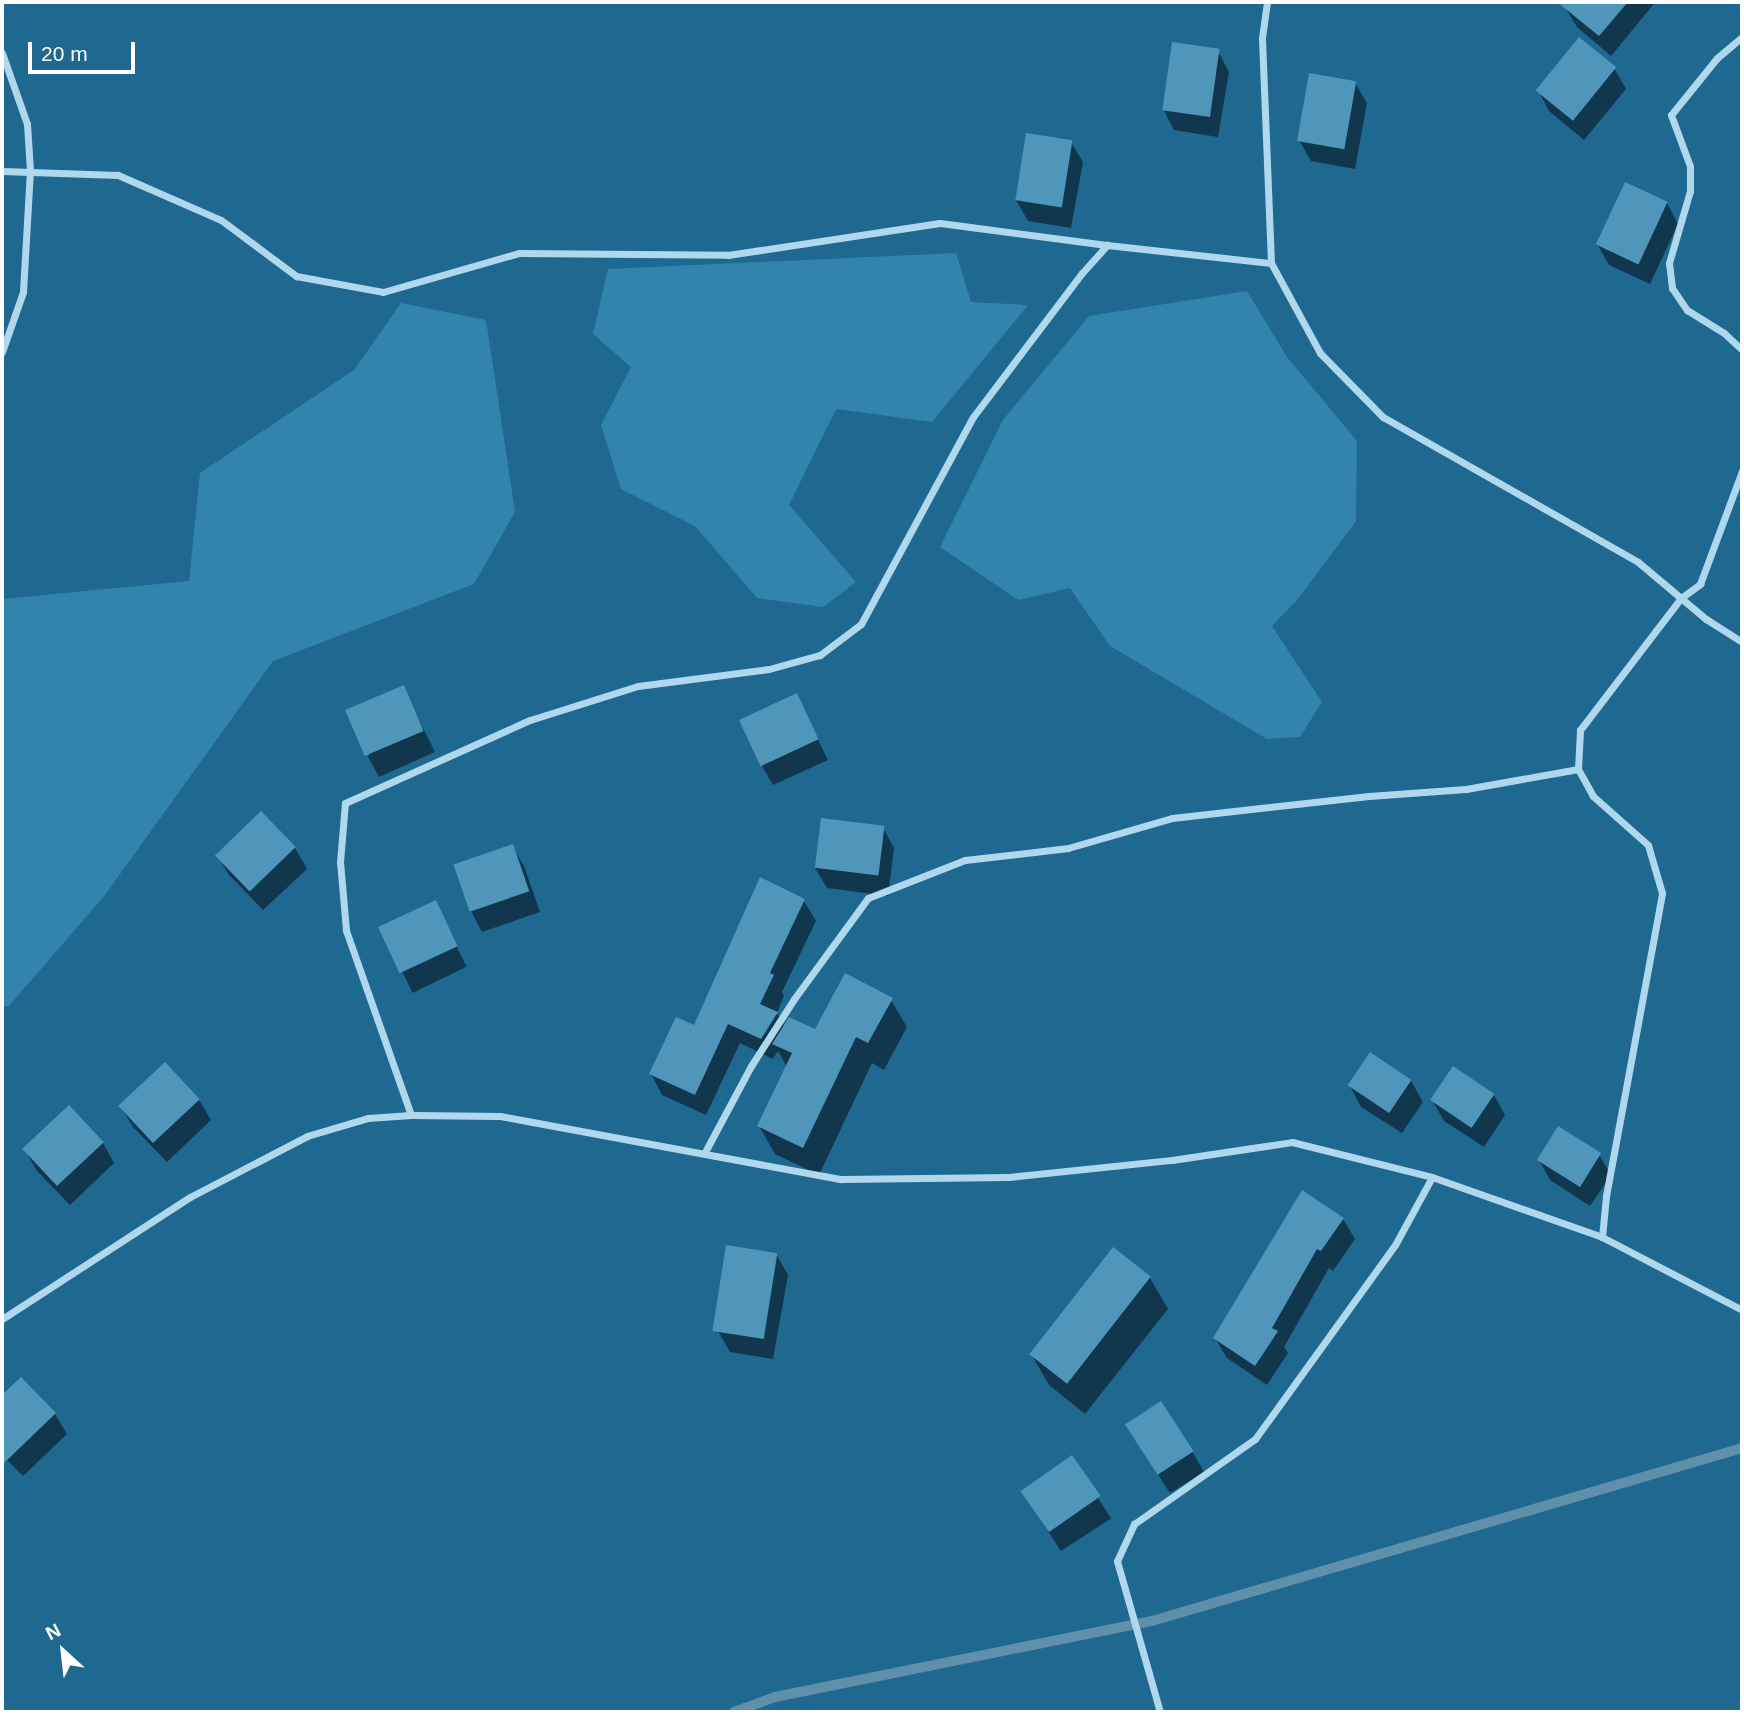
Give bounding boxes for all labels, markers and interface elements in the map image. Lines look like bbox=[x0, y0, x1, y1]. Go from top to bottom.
scale bar bbox=[32, 28, 138, 72]
text: 20 m bbox=[41, 42, 88, 65]
north arrow bbox=[28, 1616, 98, 1686]
text: N bbox=[42, 1619, 64, 1644]

